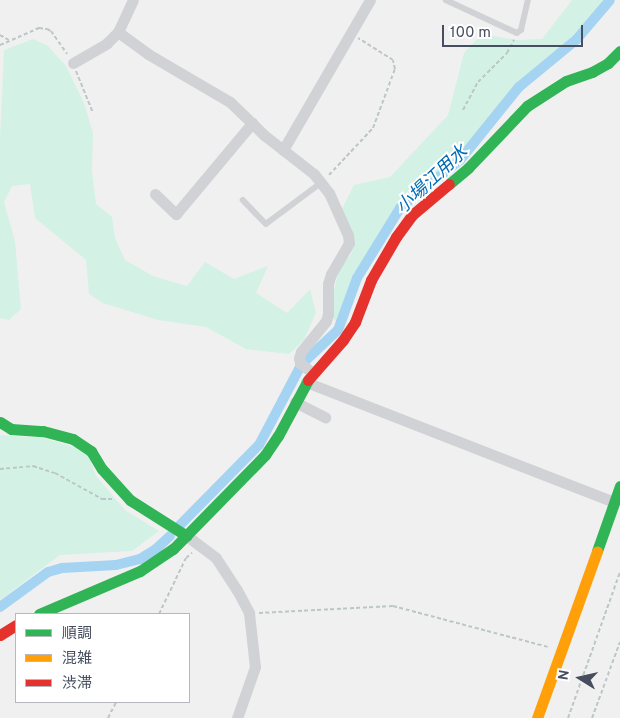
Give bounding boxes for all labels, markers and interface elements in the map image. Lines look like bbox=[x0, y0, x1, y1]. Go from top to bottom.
scale bar bbox=[445, 15, 586, 47]
text: 100 m bbox=[450, 24, 491, 43]
water label: 小場江用水 bbox=[393, 142, 473, 220]
legend bbox=[15, 613, 190, 703]
text: 順調 bbox=[62, 625, 92, 644]
text: 混雑 bbox=[62, 650, 92, 669]
north arrow bbox=[555, 653, 605, 703]
text: N bbox=[555, 669, 574, 682]
text: 渋滞 bbox=[62, 675, 92, 694]

